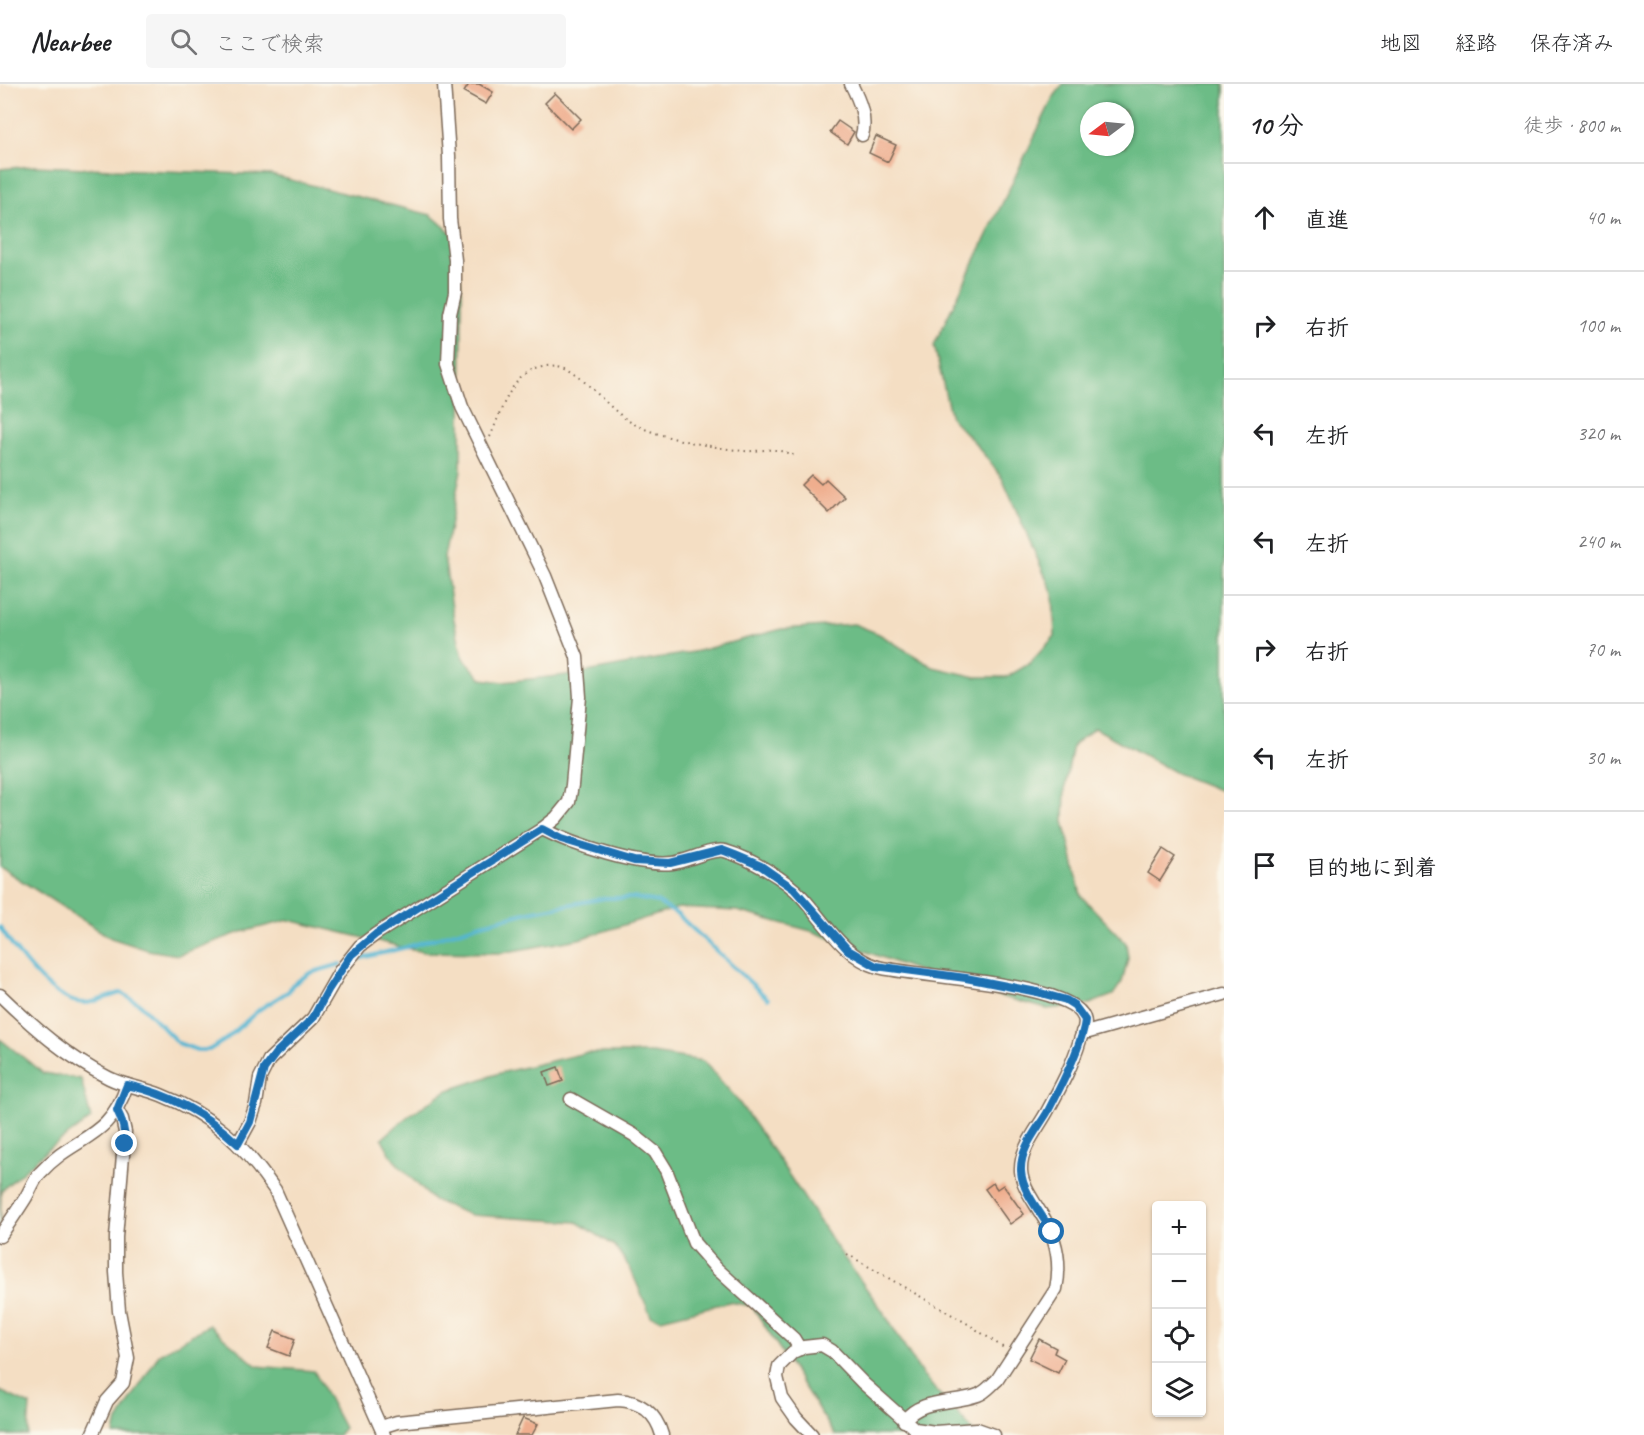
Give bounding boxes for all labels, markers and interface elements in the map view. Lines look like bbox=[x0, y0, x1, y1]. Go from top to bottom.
search box bbox=[146, 14, 566, 68]
text: Nearbee bbox=[30, 24, 110, 59]
icon: search bbox=[167, 25, 200, 58]
text: ここで検索 bbox=[215, 30, 325, 58]
text: 地図 bbox=[1380, 30, 1422, 56]
text: 経路 bbox=[1455, 30, 1497, 56]
text: 保存済み bbox=[1530, 30, 1614, 56]
north arrow bbox=[1080, 102, 1134, 156]
text: 10 分 bbox=[1248, 109, 1304, 142]
text: 徒歩 · 800 m bbox=[1524, 113, 1620, 138]
icon: ahead bbox=[1248, 201, 1281, 234]
text: 40 m bbox=[1586, 205, 1620, 230]
text: 直進 bbox=[1305, 206, 1349, 234]
icon: right bbox=[1248, 309, 1281, 342]
text: 100 m bbox=[1577, 313, 1620, 338]
text: 右折 bbox=[1305, 314, 1349, 342]
icon: left bbox=[1248, 417, 1281, 450]
text: 320 m bbox=[1577, 421, 1620, 446]
text: 左折 bbox=[1305, 422, 1349, 450]
icon: left bbox=[1248, 525, 1281, 558]
text: 240 m bbox=[1577, 529, 1620, 554]
text: 左折 bbox=[1305, 530, 1349, 558]
icon: right bbox=[1248, 633, 1281, 666]
text: 70 m bbox=[1586, 637, 1620, 662]
text: 右折 bbox=[1305, 638, 1349, 666]
icon: left bbox=[1248, 741, 1281, 774]
text: 30 m bbox=[1586, 745, 1620, 770]
text: 左折 bbox=[1305, 746, 1349, 774]
icon: arrive bbox=[1248, 849, 1281, 882]
text: 目的地に到着 bbox=[1305, 854, 1437, 882]
route end bbox=[111, 1130, 137, 1156]
map controls bbox=[1152, 1201, 1206, 1417]
button: + bbox=[1152, 1201, 1206, 1255]
route start bbox=[1038, 1218, 1064, 1244]
button: − bbox=[1152, 1255, 1206, 1309]
button: locate bbox=[1152, 1309, 1206, 1363]
button: layers bbox=[1152, 1363, 1206, 1417]

